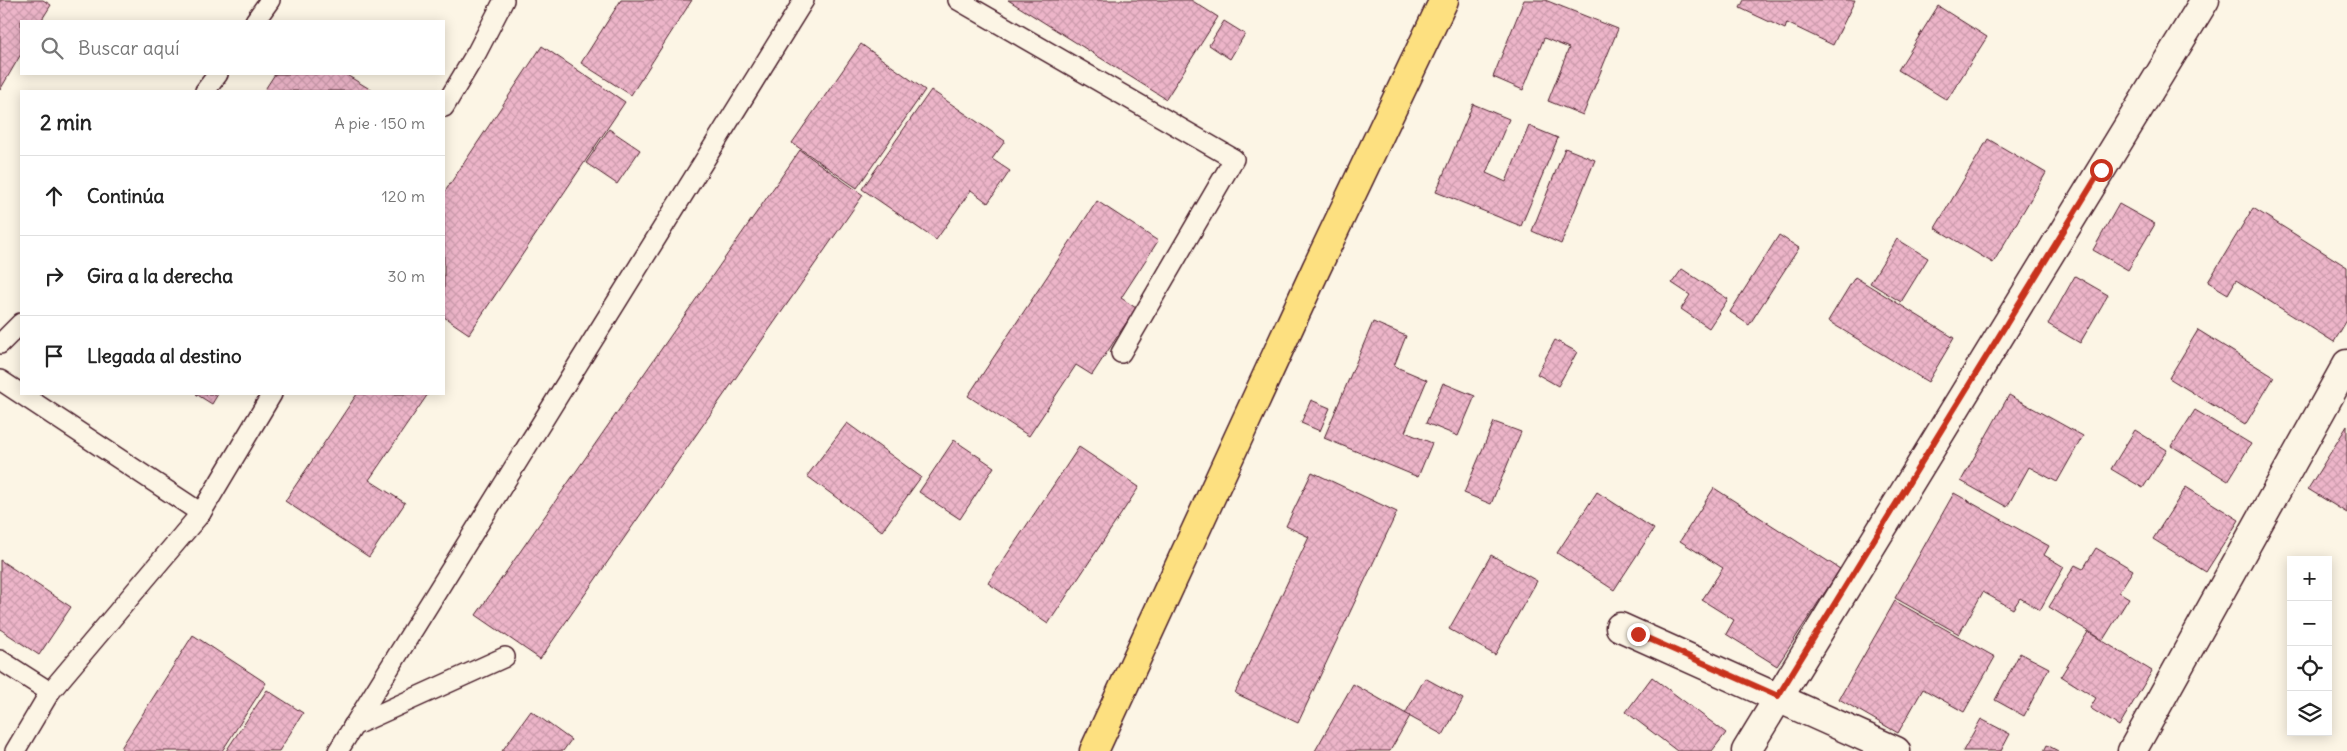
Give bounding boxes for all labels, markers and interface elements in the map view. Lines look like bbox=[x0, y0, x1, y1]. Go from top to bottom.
search box bbox=[20, 20, 445, 75]
icon: search bbox=[38, 34, 66, 62]
text: Buscar aquí bbox=[78, 36, 179, 60]
text: 2 min bbox=[40, 109, 92, 136]
text: A pie · 150 m bbox=[335, 113, 425, 133]
route start bbox=[2090, 159, 2113, 182]
icon: ahead bbox=[40, 182, 68, 210]
text: Continúa bbox=[87, 184, 164, 208]
text: 120 m bbox=[382, 186, 425, 206]
icon: right bbox=[40, 262, 68, 290]
text: Gira a la derecha bbox=[87, 264, 233, 288]
text: 30 m bbox=[388, 266, 425, 286]
icon: arrive bbox=[40, 342, 68, 370]
text: Llegada al destino bbox=[87, 344, 242, 368]
map controls bbox=[2287, 556, 2332, 736]
button: + bbox=[2287, 556, 2332, 601]
button: − bbox=[2287, 601, 2332, 646]
route end bbox=[1627, 623, 1650, 646]
button: locate bbox=[2287, 646, 2332, 691]
button: layers bbox=[2287, 691, 2332, 736]

